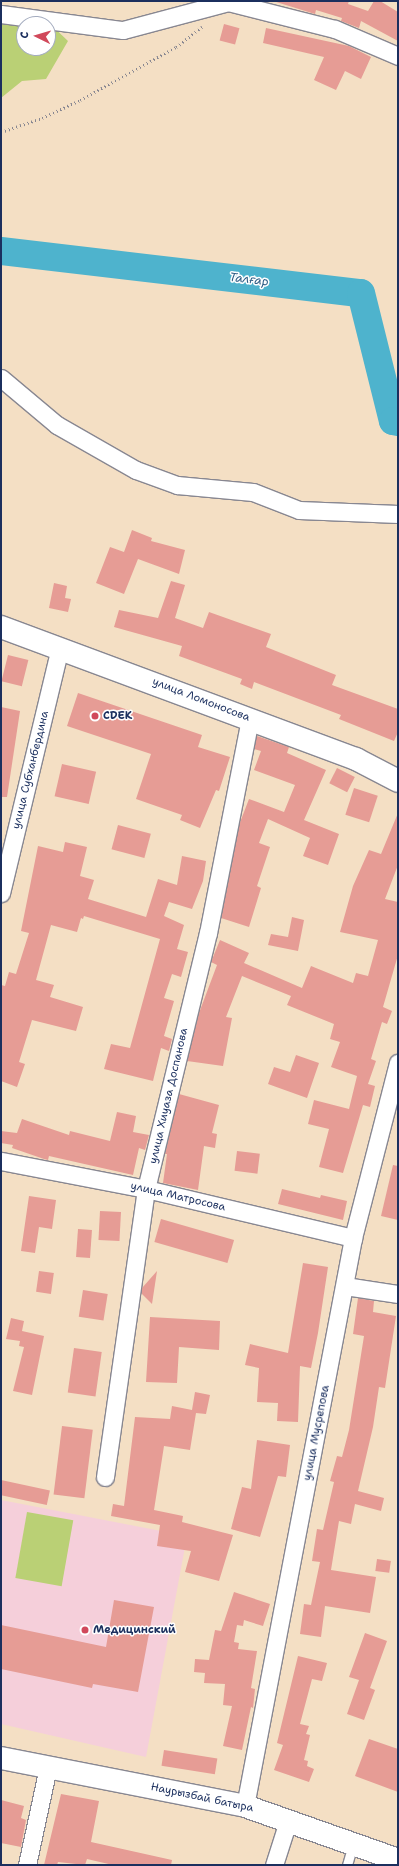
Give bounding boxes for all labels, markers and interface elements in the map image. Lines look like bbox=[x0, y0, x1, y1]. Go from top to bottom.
north arrow bbox=[16, 16, 56, 56]
text: С bbox=[17, 31, 32, 39]
water label: Талғар bbox=[228, 270, 270, 290]
street label: улица Ломоносова bbox=[150, 675, 252, 725]
place label: CDEK bbox=[103, 709, 132, 723]
street label: улица Субханбердина bbox=[10, 710, 52, 830]
marker: CDEK bbox=[90, 711, 100, 721]
street label: улица Хиуаза Доспанова bbox=[147, 1027, 191, 1165]
street label: улица Матросова bbox=[129, 1180, 227, 1214]
street label: улица Мусрепова bbox=[301, 1384, 333, 1482]
place label: Медицинский bbox=[93, 1623, 176, 1637]
marker: Медицинский bbox=[80, 1625, 90, 1635]
street label: Наурызбай батыра bbox=[149, 1781, 255, 1815]

